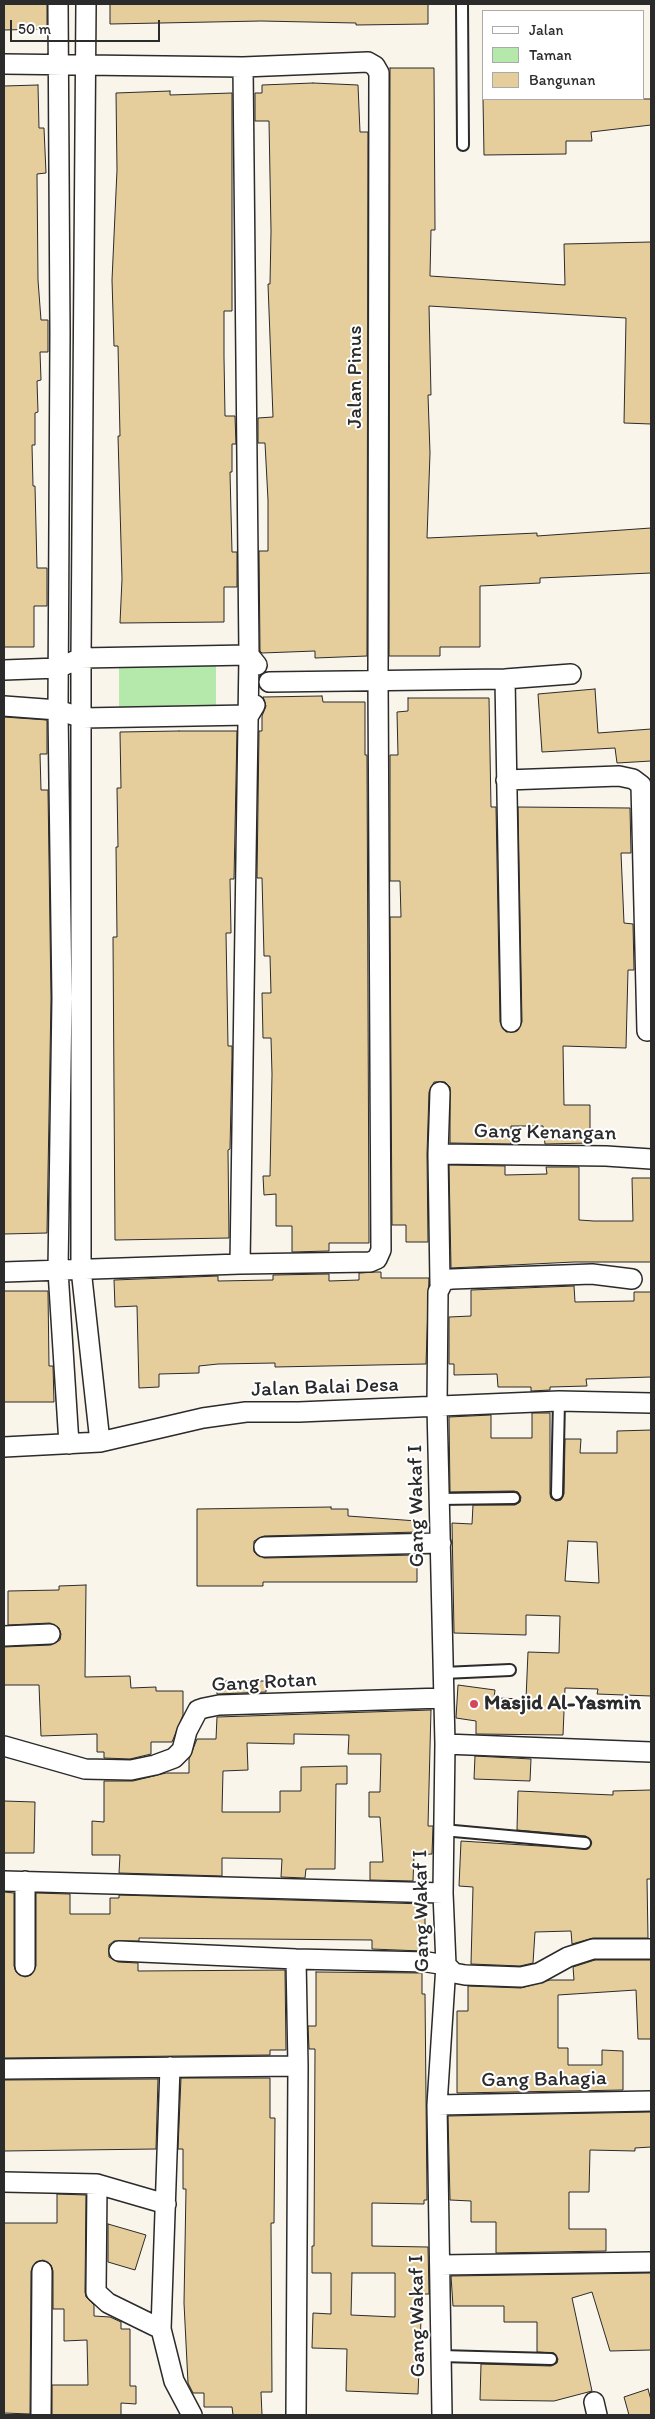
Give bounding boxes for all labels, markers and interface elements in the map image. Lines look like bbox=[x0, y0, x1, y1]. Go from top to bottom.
scale bar bbox=[12, 10, 162, 42]
legend bbox=[482, 10, 645, 100]
text: 50 m bbox=[18, 20, 51, 38]
text: Jalan bbox=[529, 21, 563, 39]
text: Taman bbox=[529, 46, 572, 64]
text: Bangunan bbox=[529, 71, 596, 89]
street label: Jalan Pinus bbox=[343, 326, 369, 428]
street label: Gang Kenangan bbox=[473, 1119, 617, 1147]
street label: Jalan Balai Desa bbox=[251, 1373, 399, 1403]
street label: Gang Wakaf I bbox=[403, 1445, 431, 1567]
street label: Gang Rotan bbox=[211, 1668, 317, 1698]
place label: Masjid Al-Yasmin bbox=[484, 1691, 641, 1717]
marker: Masjid Al-Yasmin bbox=[468, 1698, 480, 1710]
street label: Gang Wakaf I bbox=[408, 1850, 436, 1972]
street label: Gang Bahagia bbox=[481, 2066, 607, 2094]
street label: Gang Wakaf I bbox=[404, 2255, 432, 2377]

